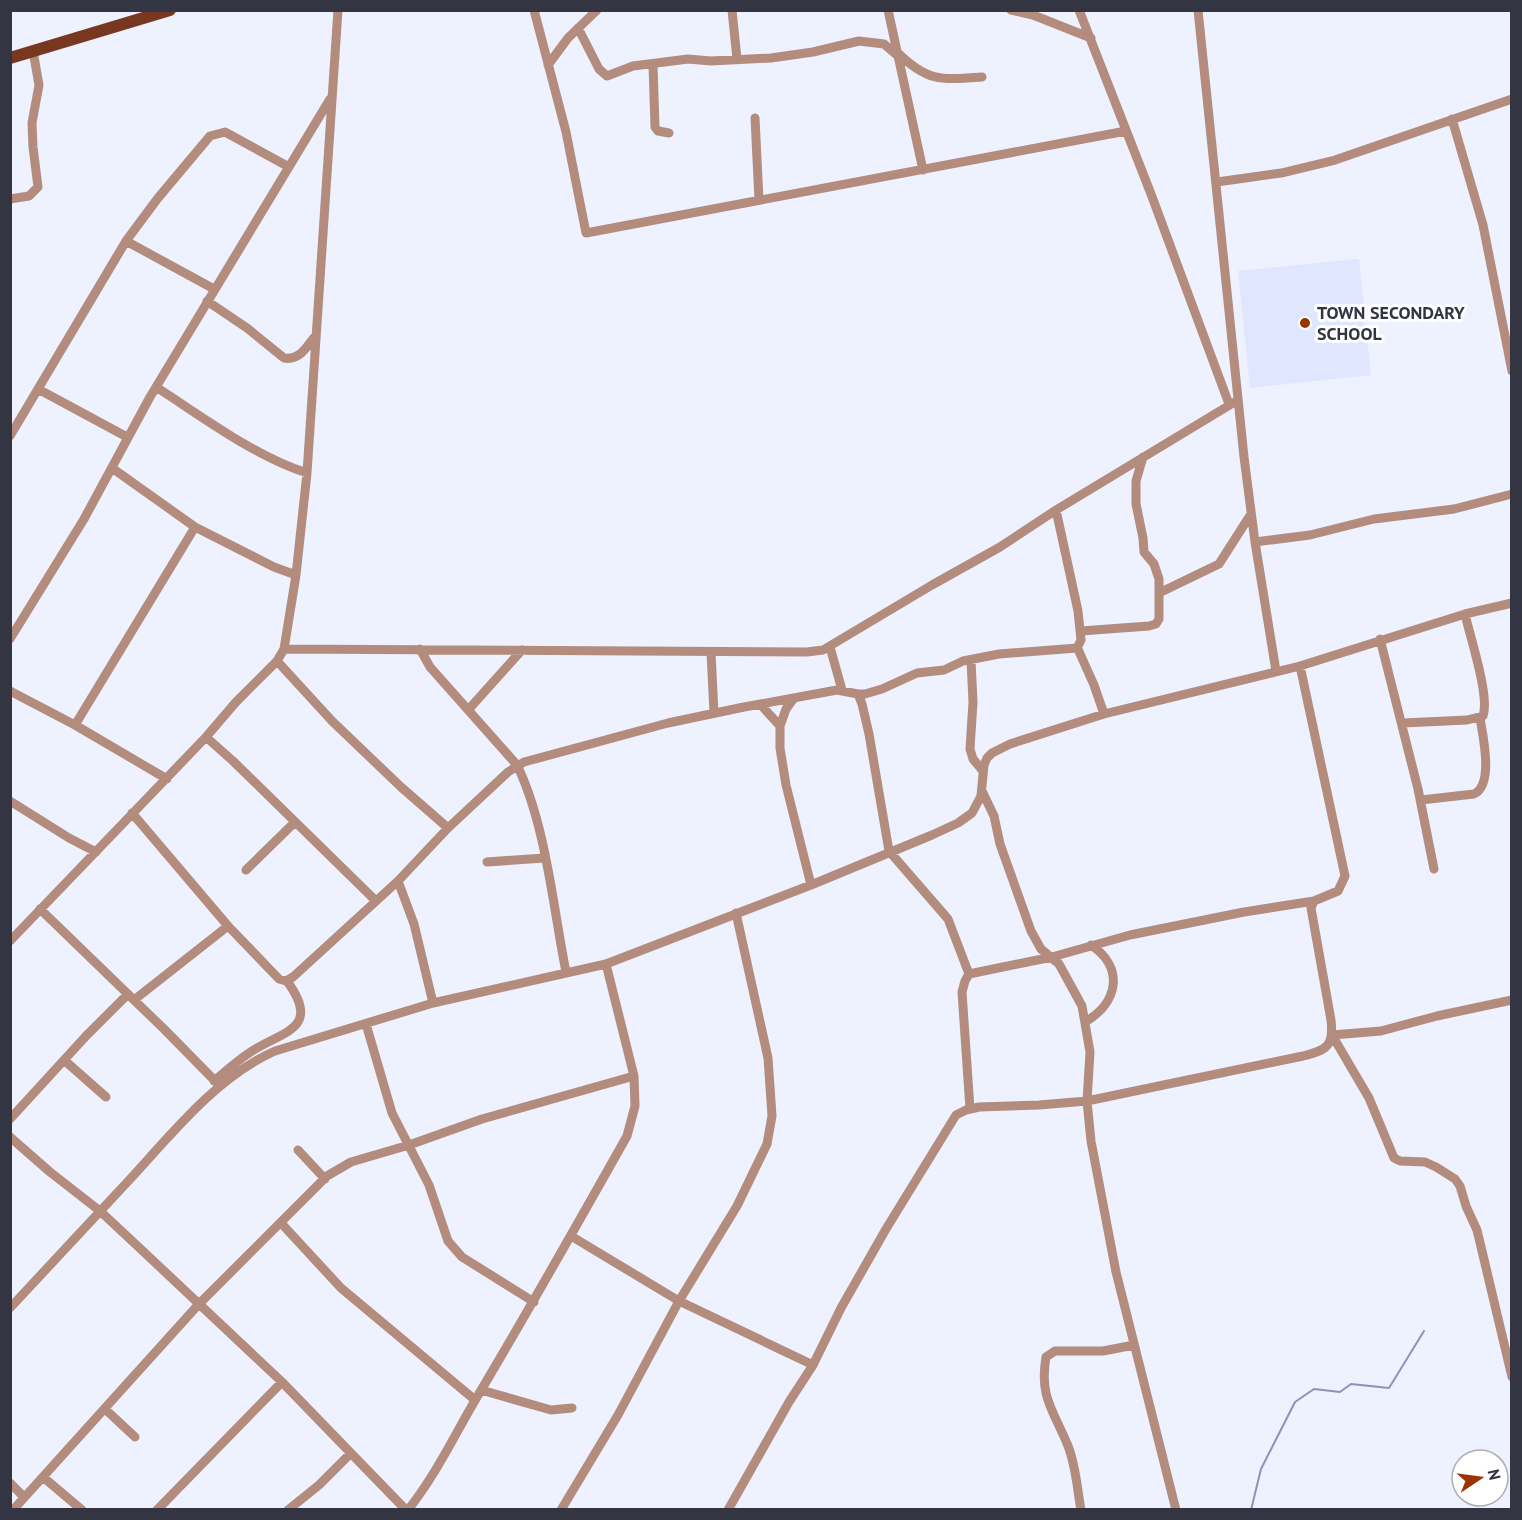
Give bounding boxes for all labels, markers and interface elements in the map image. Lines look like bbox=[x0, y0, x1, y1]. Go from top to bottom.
place label: TOWN SECONDARY SCHOOL bbox=[1317, 301, 1465, 345]
marker: TOWN SECONDARY SCHOOL bbox=[1298, 316, 1312, 330]
north arrow bbox=[1450, 1448, 1510, 1508]
text: N bbox=[1484, 1467, 1506, 1482]

